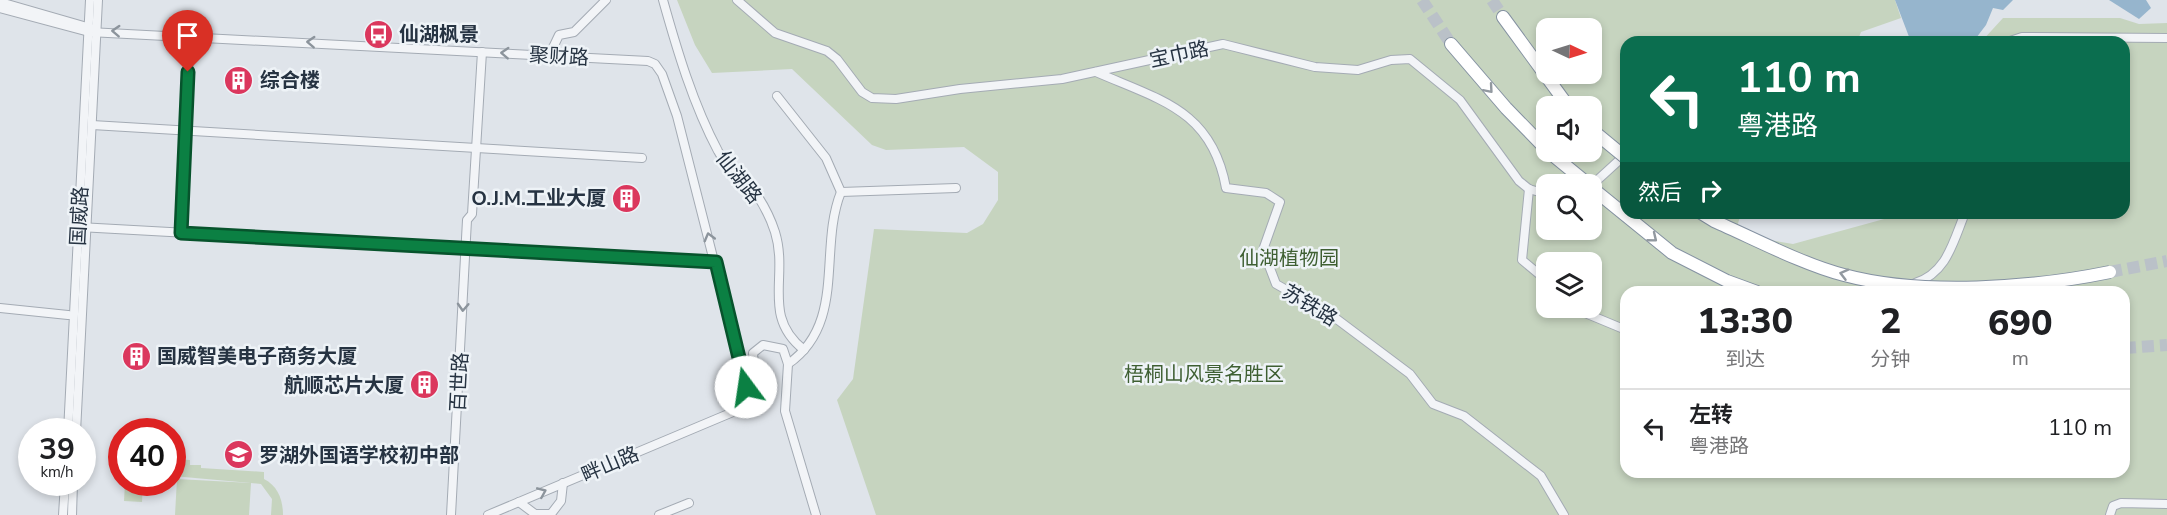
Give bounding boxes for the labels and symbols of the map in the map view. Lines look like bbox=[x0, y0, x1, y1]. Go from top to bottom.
pin bbox=[162, 10, 213, 72]
bus stop icon: 仙湖枫景 bbox=[362, 18, 394, 50]
north arrow bbox=[1536, 18, 1602, 84]
place label: 仙湖枫景 bbox=[399, 21, 479, 48]
one-way arrow bbox=[111, 25, 120, 38]
street label: 宝巾路 bbox=[1147, 35, 1211, 74]
one-way arrow bbox=[306, 36, 315, 49]
street label: 聚财路 bbox=[528, 41, 590, 72]
one-way arrow bbox=[501, 47, 510, 60]
building icon: 综合楼 bbox=[223, 64, 255, 96]
place label: 综合楼 bbox=[260, 67, 320, 94]
one-way arrow bbox=[1482, 82, 1493, 92]
street label: 仙湖路 bbox=[709, 145, 768, 209]
building icon: O.J.M.工业大厦 bbox=[611, 182, 643, 214]
street label: 国威路 bbox=[64, 185, 95, 247]
place label: O.J.M.工业大厦 bbox=[471, 185, 606, 212]
one-way arrow bbox=[1646, 231, 1657, 242]
one-way arrow bbox=[704, 232, 717, 242]
park label: 仙湖植物园 bbox=[1239, 245, 1339, 272]
one-way arrow bbox=[1839, 269, 1849, 282]
street label: 苏铁路 bbox=[1277, 278, 1342, 332]
one-way arrow bbox=[456, 302, 469, 311]
building icon: 国威智美电子商务大厦 bbox=[120, 340, 152, 372]
place label: 国威智美电子商务大厦 bbox=[157, 343, 357, 370]
street label: 百世路 bbox=[444, 351, 475, 413]
position arrow bbox=[714, 355, 778, 419]
park label: 梧桐山风景名胜区 bbox=[1124, 361, 1284, 388]
building icon: 航顺芯片大厦 bbox=[409, 369, 441, 401]
place label: 航顺芯片大厦 bbox=[284, 372, 404, 399]
speed limit sign: 40 bbox=[108, 418, 186, 496]
school or university icon: 罗湖外国语学校初中部 bbox=[222, 439, 254, 471]
street label: 畔山路 bbox=[577, 440, 643, 489]
place label: 罗湖外国语学校初中部 bbox=[259, 442, 459, 469]
one-way arrow bbox=[535, 487, 546, 499]

